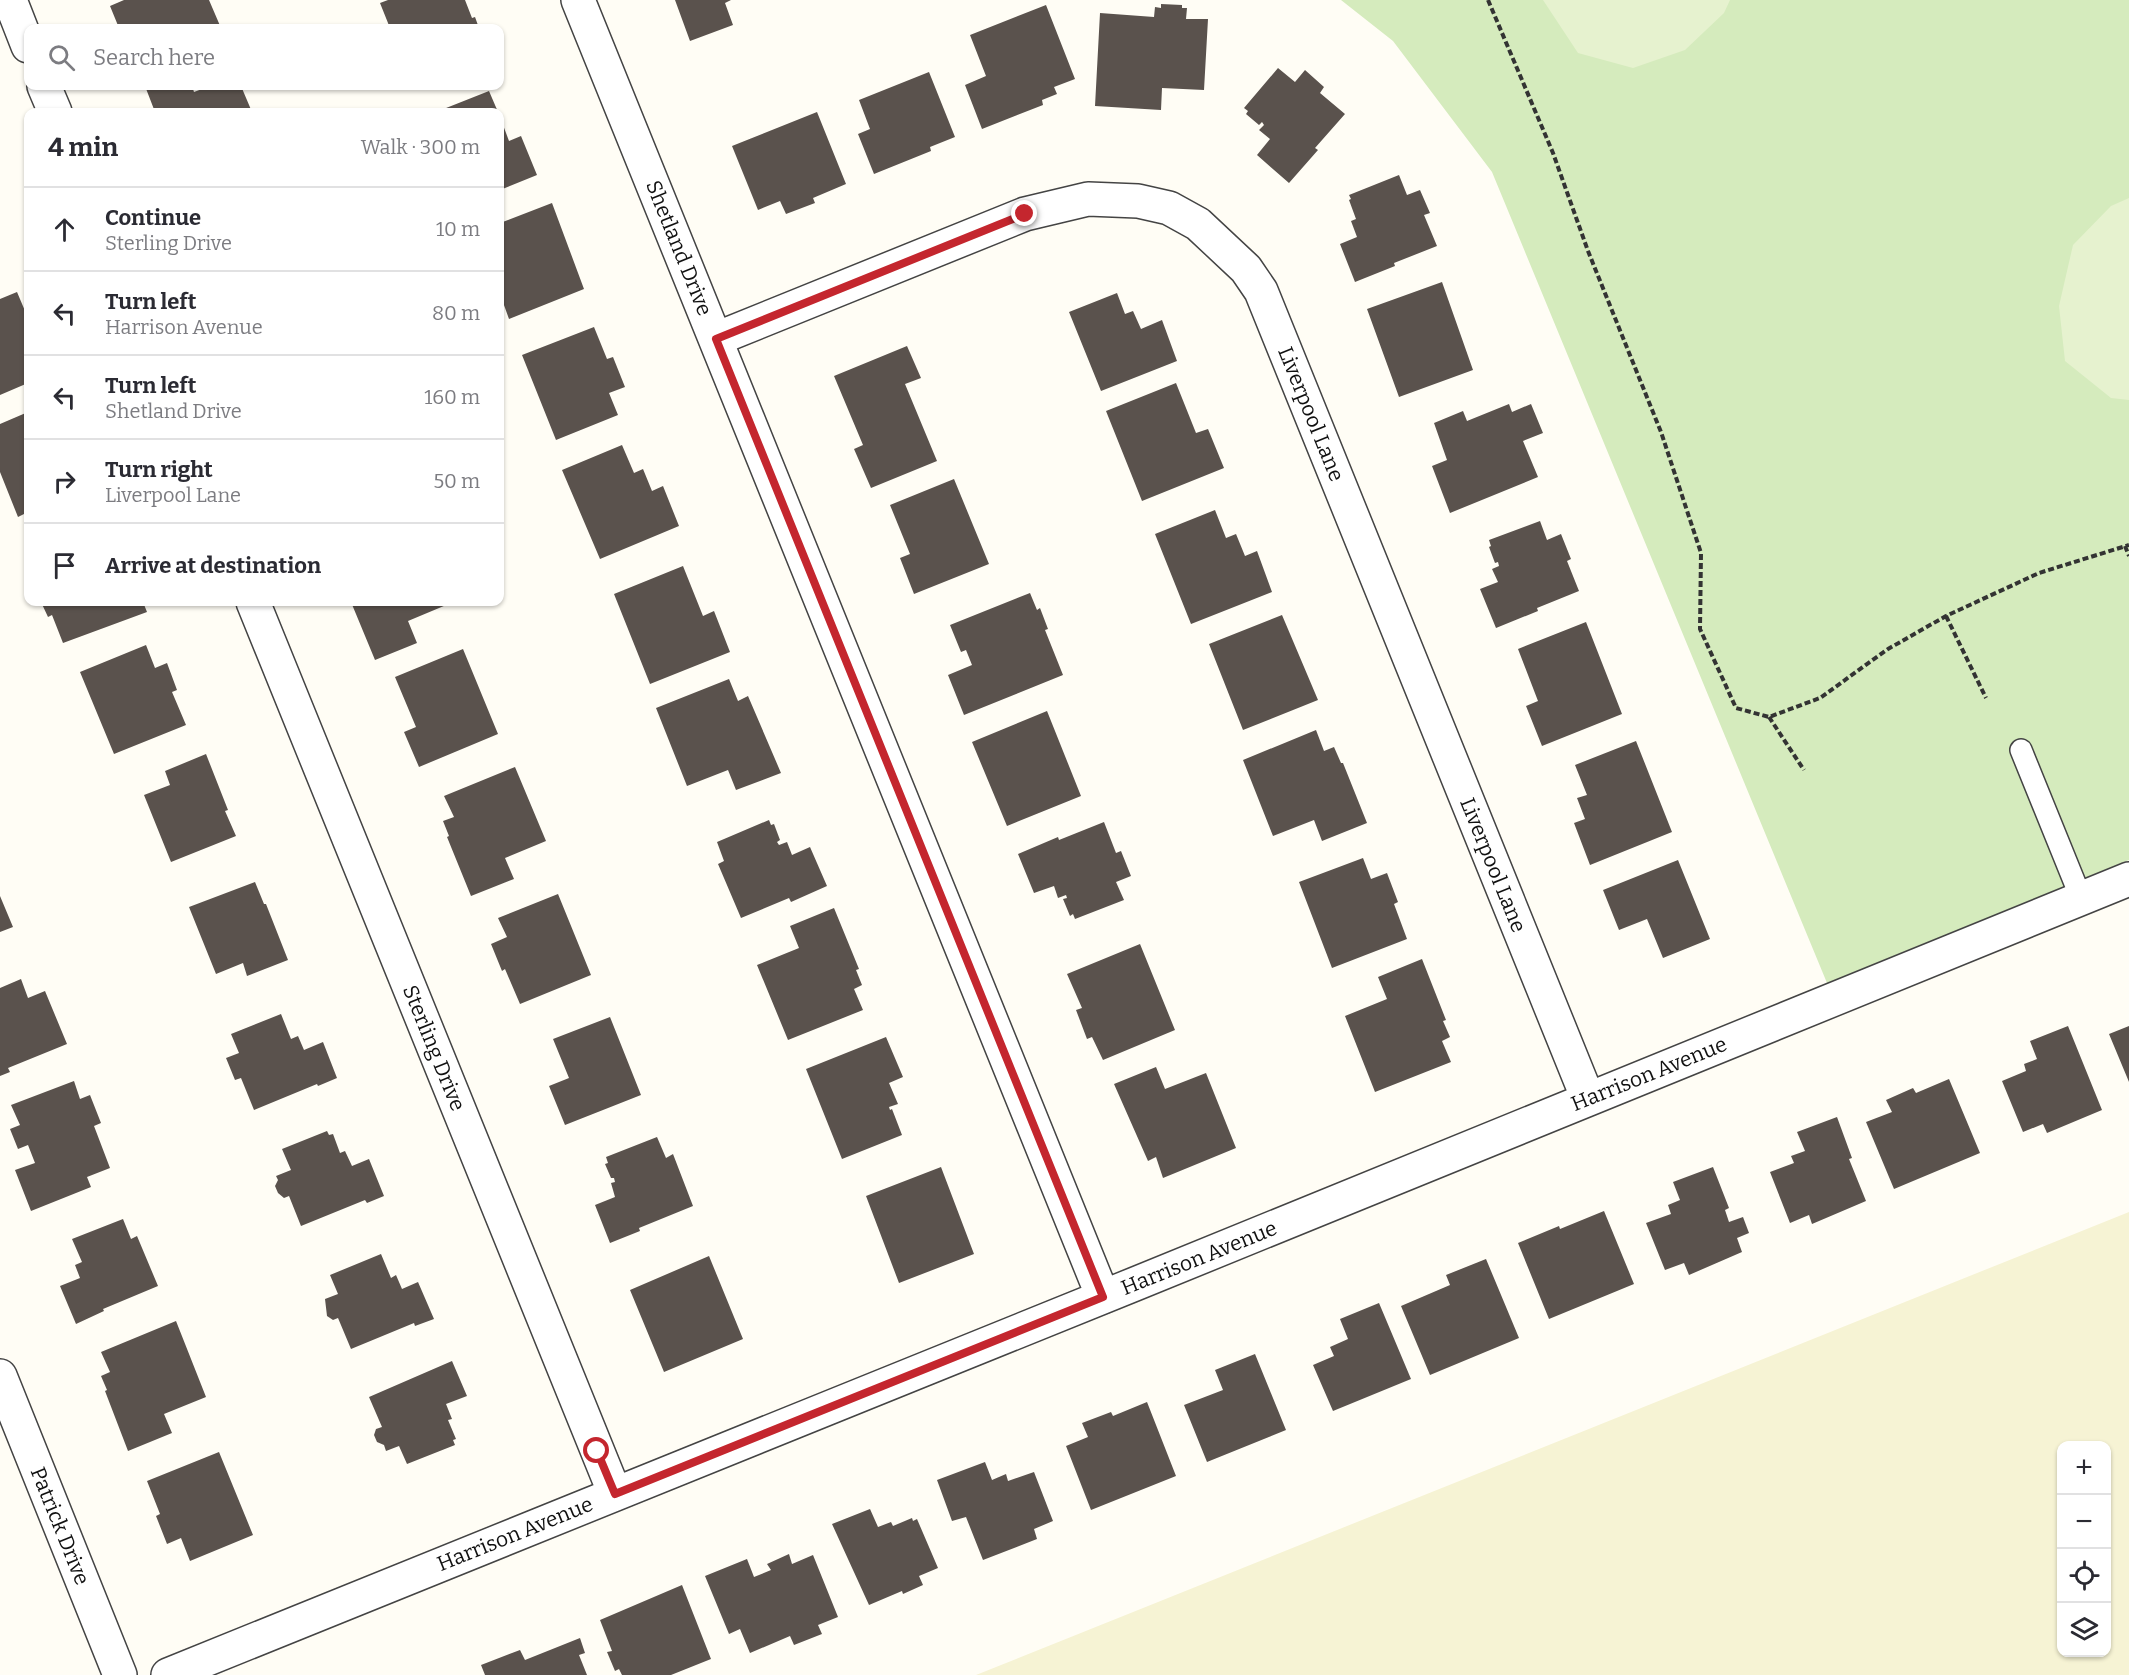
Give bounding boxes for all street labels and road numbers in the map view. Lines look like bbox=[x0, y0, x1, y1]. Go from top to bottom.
street label: Shetland Drive bbox=[640, 177, 718, 319]
street label: Liverpool Lane bbox=[1272, 343, 1350, 485]
street label: Liverpool Lane bbox=[1454, 794, 1532, 936]
street label: Sterling Drive bbox=[397, 981, 471, 1115]
street label: Harrison Avenue bbox=[1567, 1031, 1731, 1117]
street label: Harrison Avenue bbox=[1117, 1215, 1281, 1301]
street label: Patrick Drive bbox=[25, 1463, 95, 1589]
street label: Harrison Avenue bbox=[433, 1491, 597, 1577]

